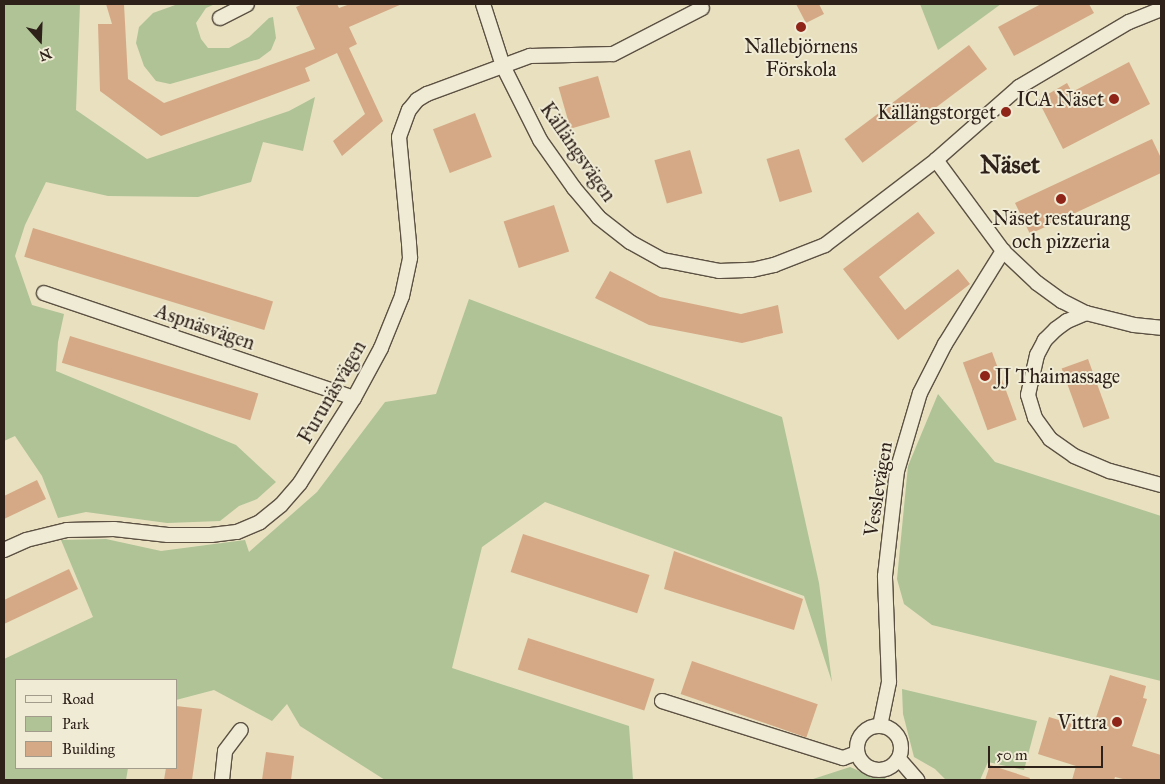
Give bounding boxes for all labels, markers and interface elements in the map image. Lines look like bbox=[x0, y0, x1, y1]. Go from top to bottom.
north arrow bbox=[15, 15, 65, 65]
marker: Nallebjörnens Förskola bbox=[795, 21, 807, 33]
place label: Nallebjörnens Förskola bbox=[744, 35, 858, 82]
text: N bbox=[37, 45, 54, 65]
place label: ICA Näset bbox=[1016, 87, 1104, 111]
marker: ICA Näset bbox=[1108, 93, 1120, 105]
street label: Källängsvägen bbox=[535, 98, 621, 206]
place label: Källängstorget bbox=[877, 100, 996, 124]
marker: Källängstorget bbox=[1000, 106, 1012, 118]
district label: Näset bbox=[980, 150, 1040, 180]
marker: Näset restaurang och pizzeria bbox=[1055, 193, 1067, 205]
place label: Näset restaurang och pizzeria bbox=[992, 207, 1130, 254]
street label: Aspnäsvägen bbox=[152, 299, 258, 355]
street label: Furunäsvägen bbox=[293, 336, 371, 448]
place label: JJ Thaimassage bbox=[995, 364, 1120, 388]
marker: JJ Thaimassage bbox=[979, 370, 991, 382]
street label: Vesslevägen bbox=[859, 440, 897, 538]
legend bbox=[15, 679, 178, 769]
text: Road bbox=[62, 690, 94, 708]
place label: Vittra bbox=[1058, 710, 1107, 734]
text: Park bbox=[62, 715, 89, 733]
marker: Vittra bbox=[1111, 716, 1123, 728]
scale bar bbox=[990, 736, 1105, 768]
text: Building bbox=[62, 740, 115, 758]
text: 50 m bbox=[996, 746, 1028, 764]

